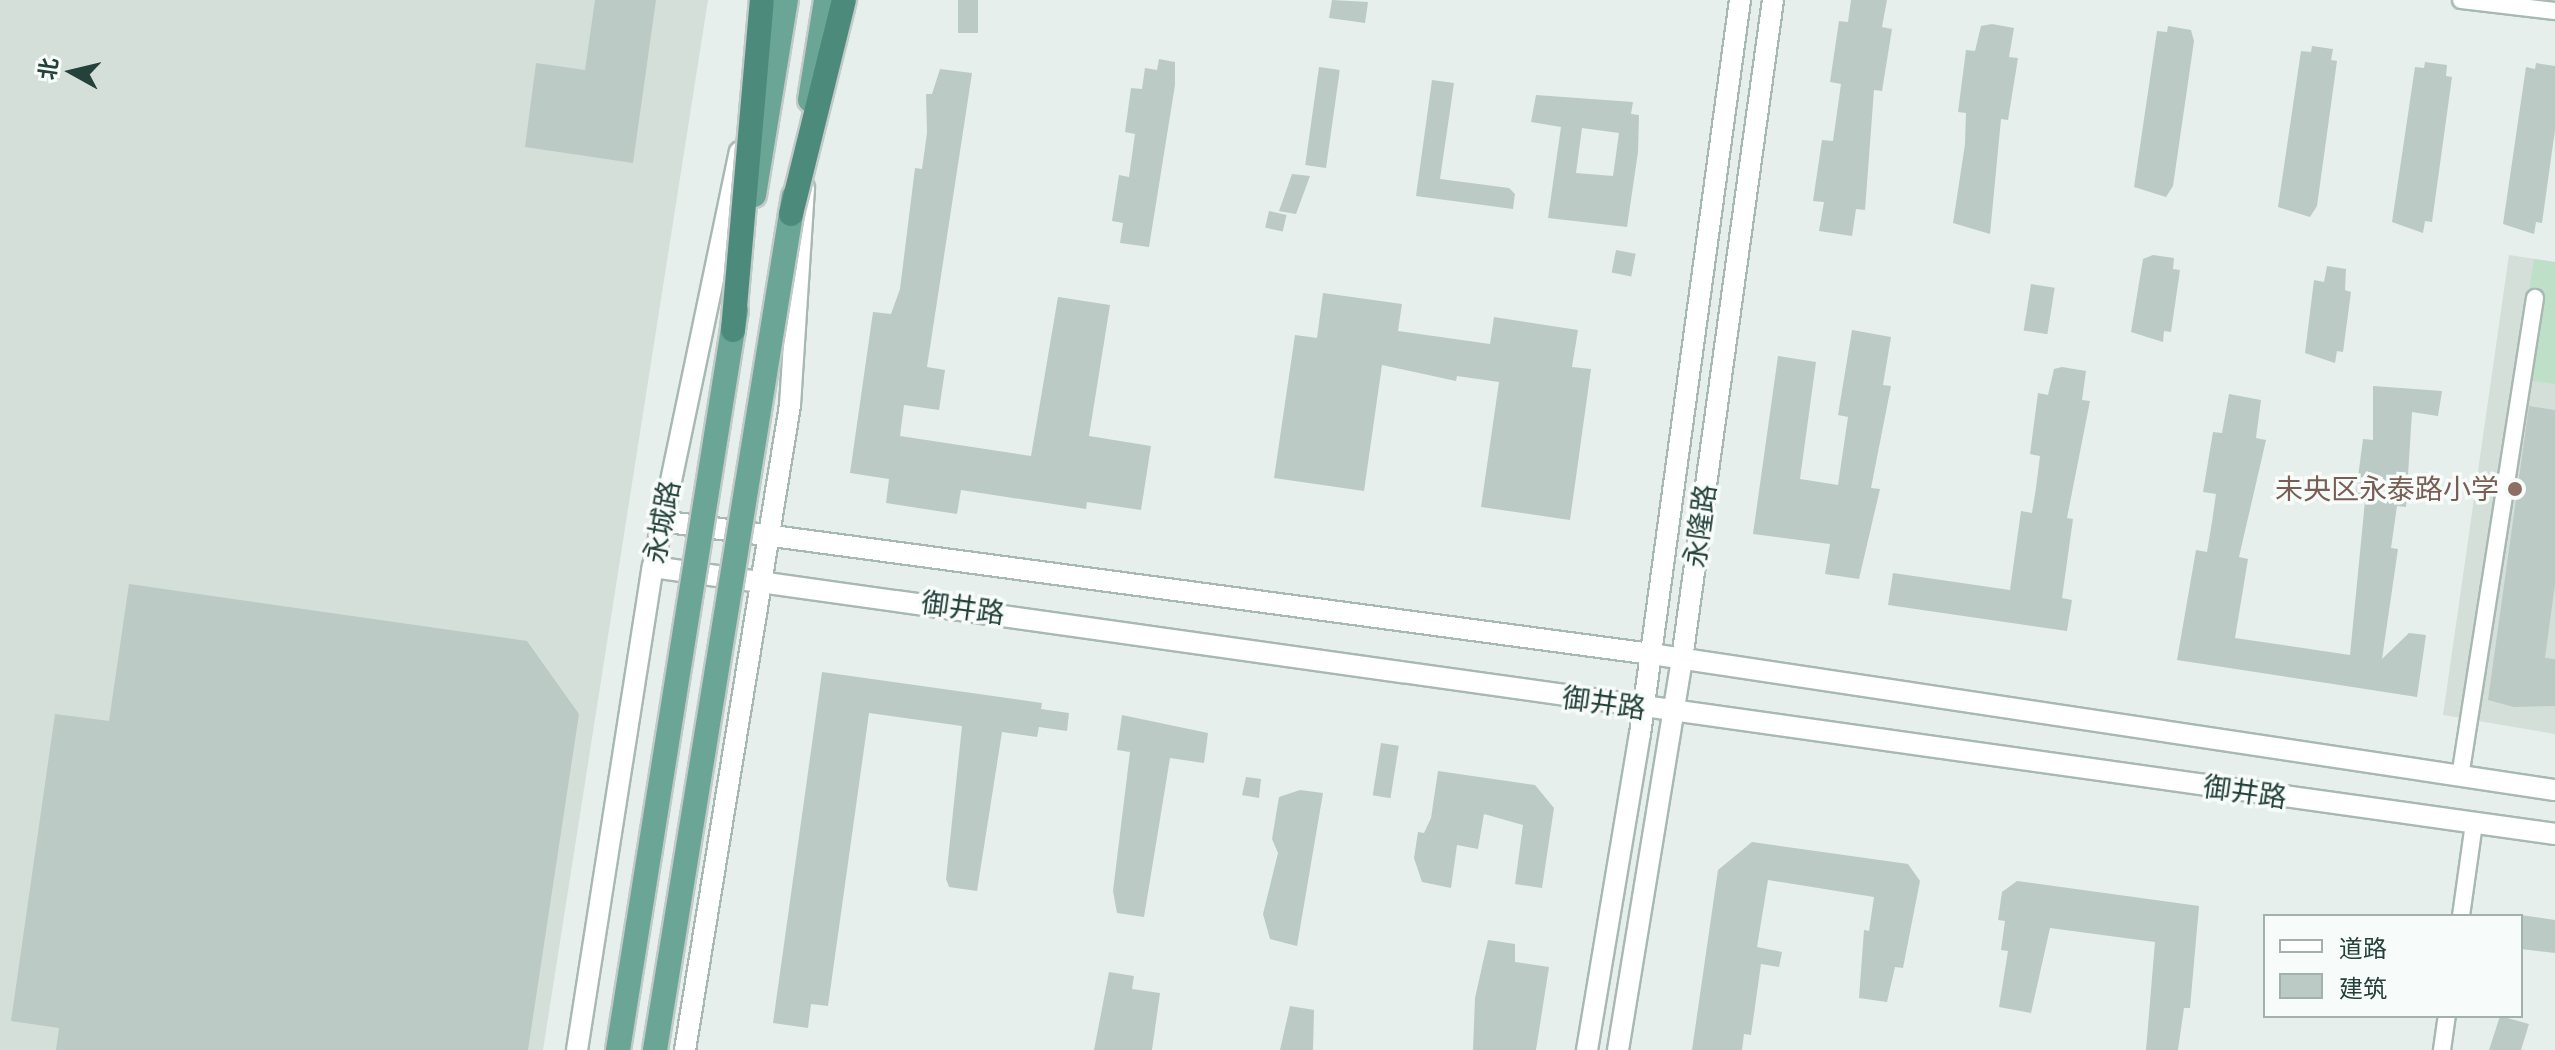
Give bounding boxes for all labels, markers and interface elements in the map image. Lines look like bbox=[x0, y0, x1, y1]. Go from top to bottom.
north arrow bbox=[32, 32, 112, 112]
text: 北 bbox=[32, 56, 65, 82]
place label: 未央区永泰路小学 bbox=[2275, 472, 2499, 506]
street label: 永城路 bbox=[637, 478, 687, 566]
marker: 未央区永泰路小学 bbox=[2506, 480, 2524, 498]
street label: 永隆路 bbox=[1678, 482, 1722, 570]
street label: 御井路 bbox=[919, 586, 1007, 630]
street label: 御井路 bbox=[1560, 681, 1648, 725]
street label: 御井路 bbox=[2201, 770, 2289, 814]
legend bbox=[2263, 914, 2523, 1018]
text: 道路 bbox=[2339, 932, 2387, 964]
text: 建筑 bbox=[2339, 972, 2387, 1004]

